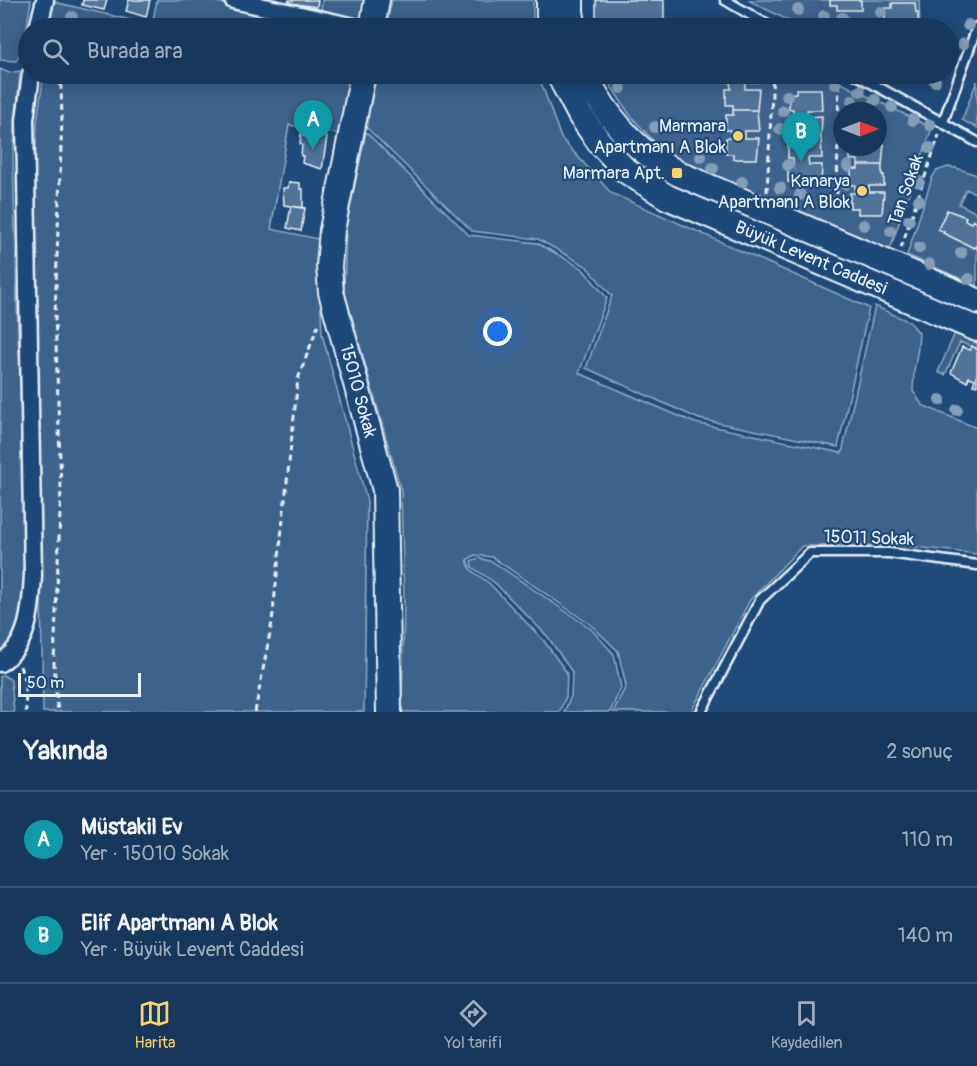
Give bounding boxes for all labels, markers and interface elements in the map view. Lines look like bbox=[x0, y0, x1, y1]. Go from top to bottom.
search box bbox=[18, 18, 959, 84]
icon: search bbox=[39, 35, 72, 68]
text: Burada ara bbox=[87, 37, 183, 65]
pin: A bbox=[294, 100, 332, 150]
north arrow bbox=[833, 102, 887, 156]
pin: B bbox=[782, 112, 820, 162]
place label: Marmara Apartmanı A Blok bbox=[594, 115, 726, 159]
marker: Marmara Apartmanı A Blok bbox=[731, 129, 745, 143]
street label: Tan Sokak bbox=[883, 151, 929, 229]
place label: Marmara Apt. bbox=[563, 162, 665, 185]
marker: Marmara Apt. bbox=[670, 166, 684, 180]
place label: Kanarya Apartmanı A Blok bbox=[718, 170, 850, 214]
marker: Kanarya Apartmanı A Blok bbox=[855, 184, 869, 198]
street label: Büyük Levent Caddesi bbox=[731, 216, 891, 300]
your location bbox=[483, 317, 512, 346]
street label: 15010 Sokak bbox=[334, 342, 382, 441]
street label: 15011 Sokak bbox=[823, 525, 915, 551]
scale bar bbox=[18, 670, 141, 698]
text: 50 m bbox=[27, 673, 64, 693]
text: Yakında bbox=[24, 735, 108, 767]
text: 2 sonuç bbox=[886, 739, 953, 764]
text: Müstakil Ev bbox=[81, 813, 183, 841]
text: A bbox=[37, 827, 50, 852]
text: 110 m bbox=[902, 827, 953, 852]
text: Yer · 15010 Sokak bbox=[81, 841, 229, 866]
text: Elif Apartmanı A Blok bbox=[81, 909, 278, 937]
text: B bbox=[38, 923, 49, 948]
text: 140 m bbox=[898, 923, 953, 948]
text: Yer · Büyük Levent Caddesi bbox=[81, 937, 304, 962]
tab: Harita bbox=[135, 997, 175, 1053]
tab: Yol tarifi bbox=[444, 997, 502, 1053]
tab: Kaydedilen bbox=[771, 997, 842, 1053]

